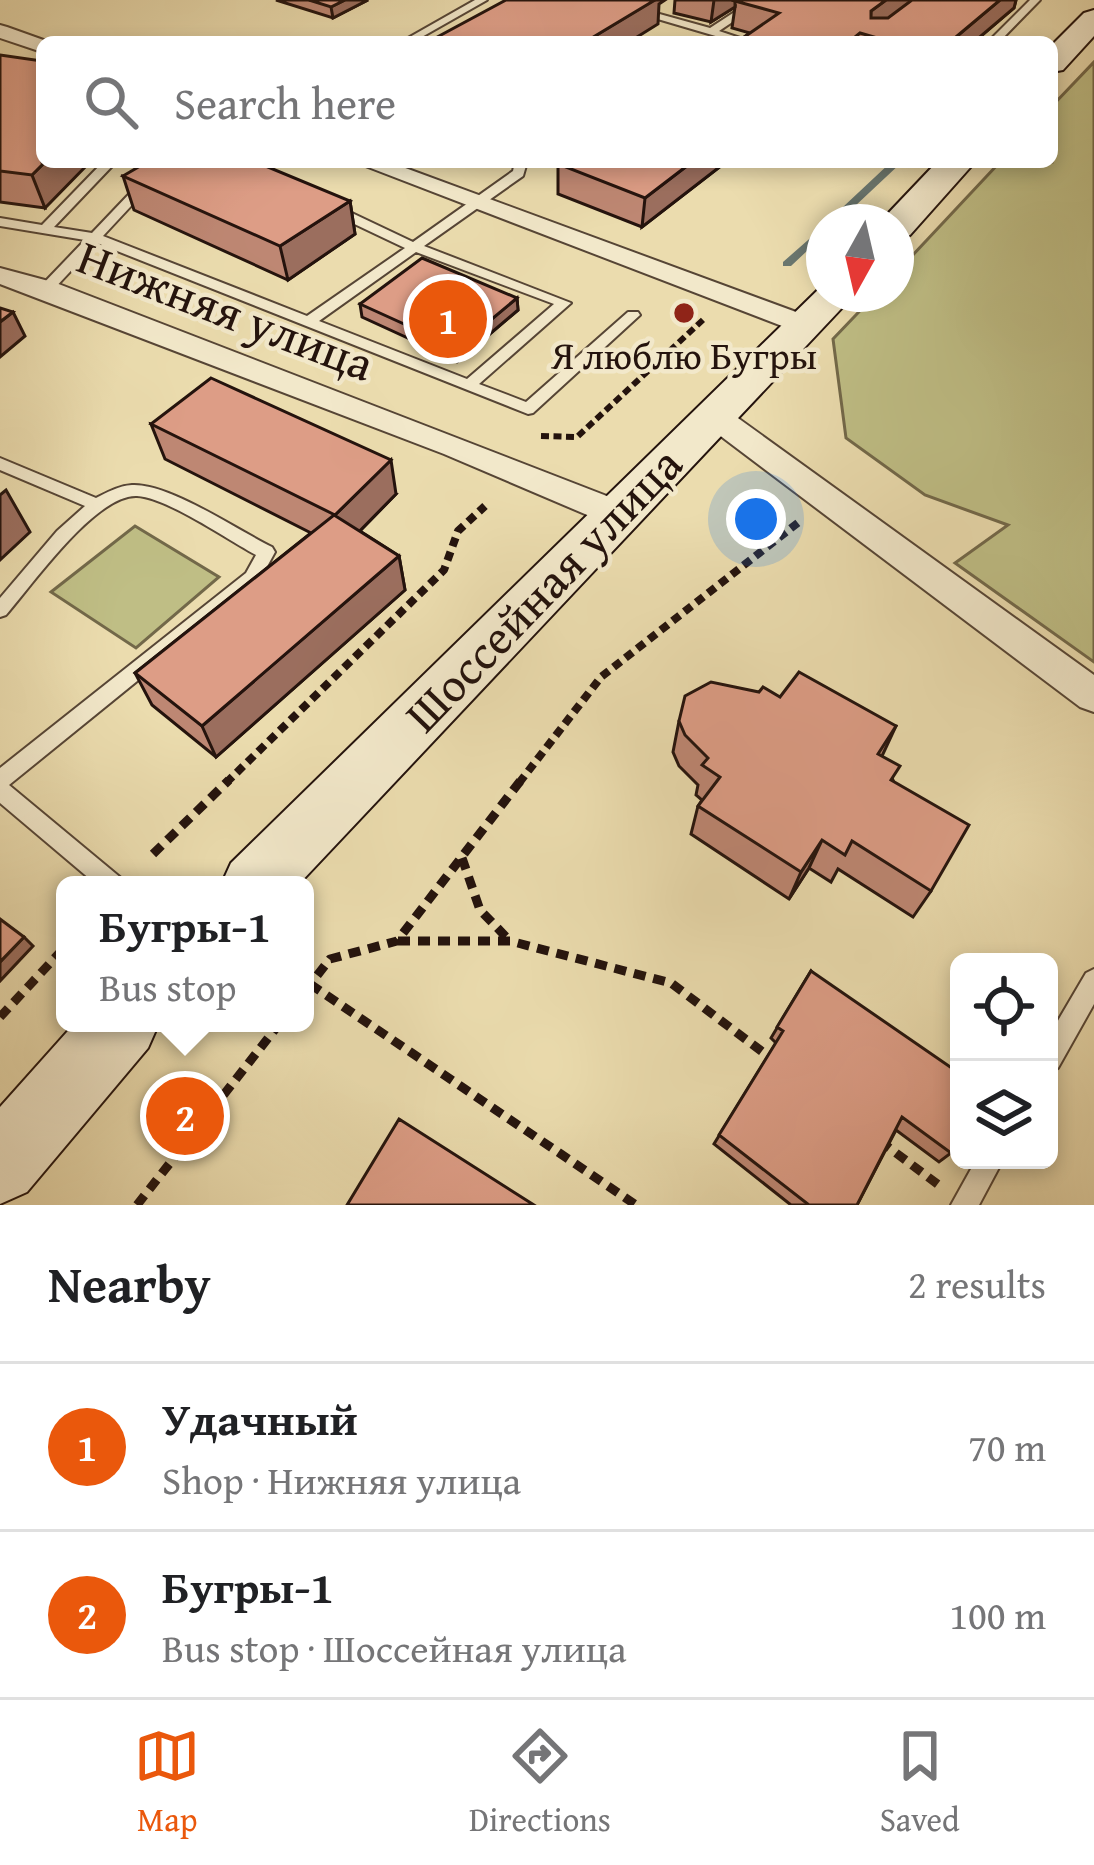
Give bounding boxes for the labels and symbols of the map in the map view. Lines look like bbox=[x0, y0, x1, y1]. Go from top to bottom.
north arrow bbox=[806, 204, 914, 312]
street label: Нижняя улица bbox=[68, 220, 385, 399]
pin: 1 bbox=[409, 274, 487, 364]
marker: Я люблю Бугры bbox=[671, 300, 697, 326]
place label: Я люблю Бугры bbox=[550, 326, 817, 383]
street label: Шоссейная улица bbox=[387, 430, 698, 748]
your location bbox=[726, 489, 786, 549]
pin: 2 bbox=[146, 1071, 224, 1161]

